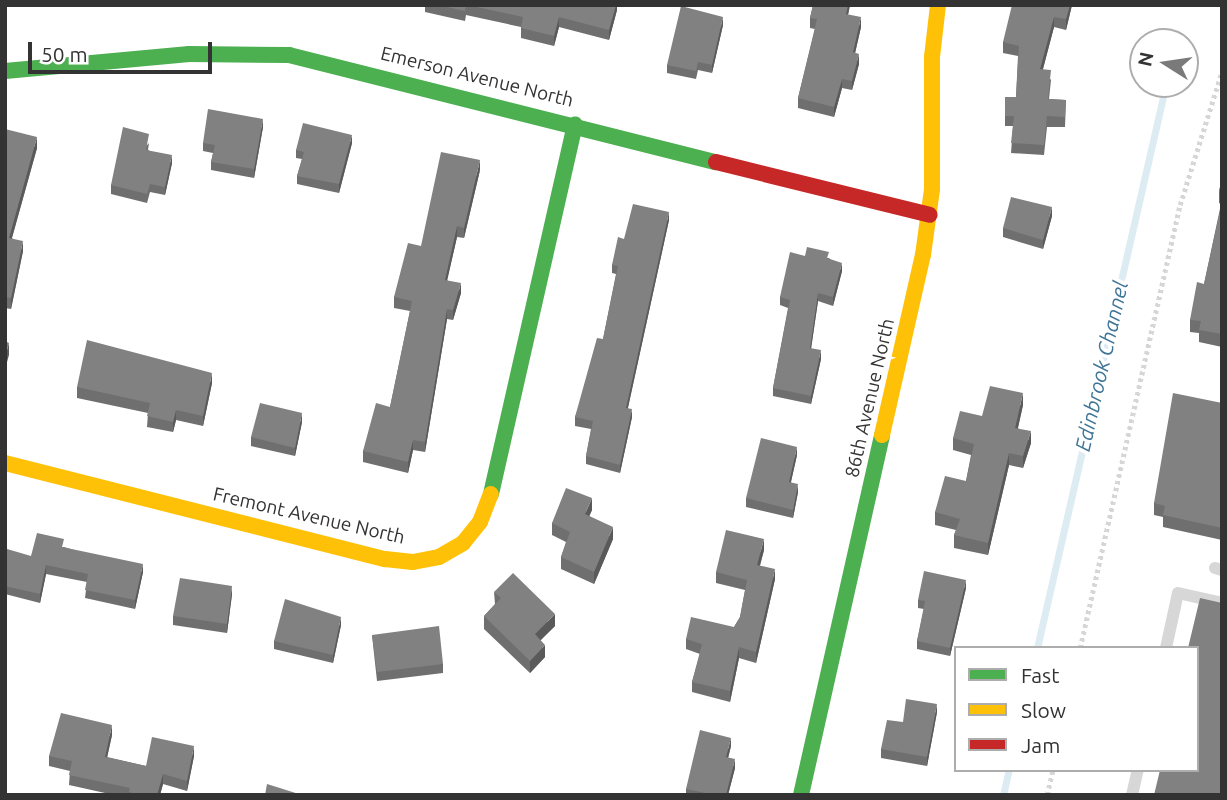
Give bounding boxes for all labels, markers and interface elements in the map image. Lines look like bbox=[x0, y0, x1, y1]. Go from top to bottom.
scale bar bbox=[32, 28, 215, 72]
north arrow bbox=[1129, 28, 1199, 98]
text: 50 m bbox=[41, 42, 88, 66]
street label: Emerson Avenue North bbox=[378, 42, 576, 112]
text: N bbox=[1133, 50, 1158, 68]
water label: Edinbrook Channel bbox=[1069, 278, 1133, 454]
street label: 86th Avenue North bbox=[841, 316, 899, 480]
street label: Fremont Avenue North bbox=[211, 483, 407, 549]
legend bbox=[954, 646, 1199, 772]
text: Fast bbox=[1021, 663, 1059, 687]
text: Slow bbox=[1021, 698, 1066, 722]
text: Jam bbox=[1021, 733, 1060, 757]

